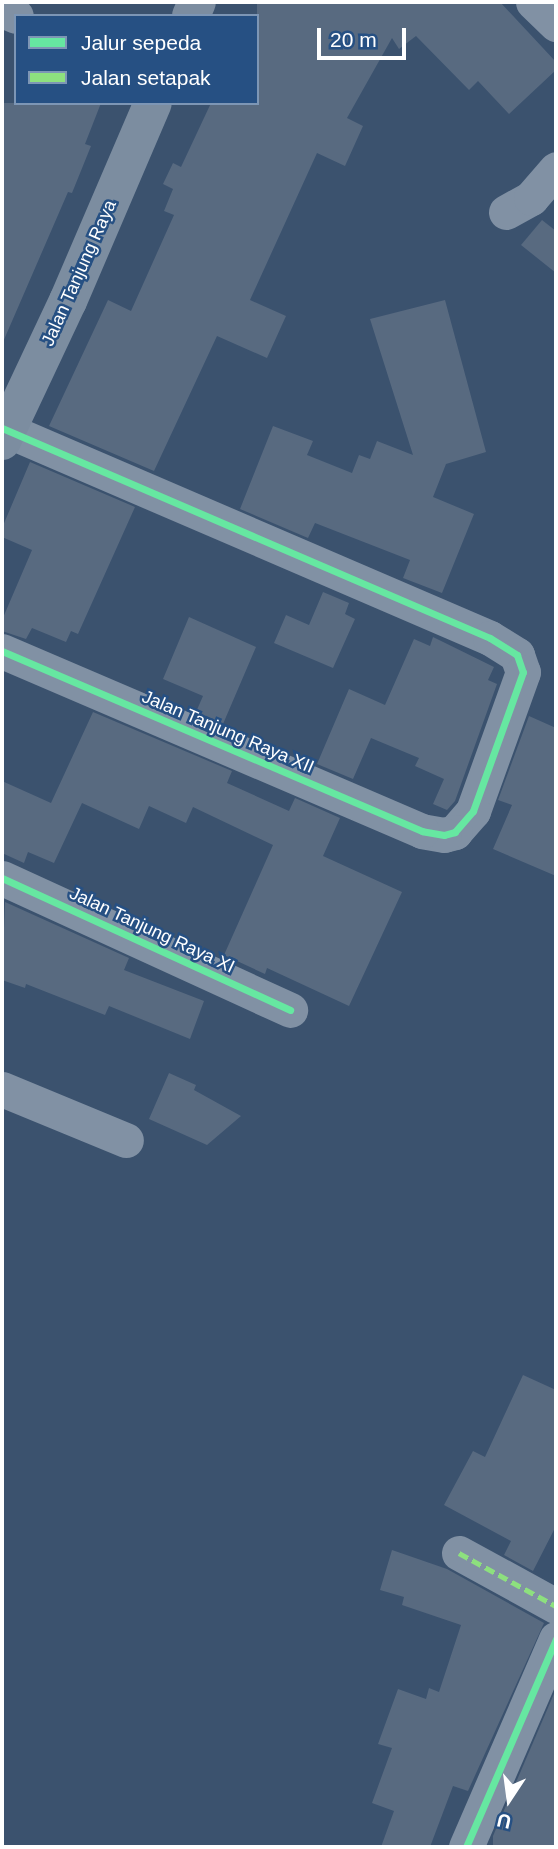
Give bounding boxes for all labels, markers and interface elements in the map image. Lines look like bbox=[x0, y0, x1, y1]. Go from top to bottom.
legend bbox=[14, 14, 259, 105]
scale bar bbox=[320, 14, 409, 58]
text: 20 m bbox=[330, 28, 377, 51]
text: Jalur sepeda bbox=[81, 31, 201, 54]
text: Jalan setapak bbox=[81, 66, 211, 89]
street label: Jalan Tanjung Raya bbox=[37, 196, 121, 350]
street label: Jalan Tanjung Raya XII bbox=[139, 686, 317, 778]
street label: Jalan Tanjung Raya XI bbox=[66, 882, 238, 978]
north arrow bbox=[474, 1765, 544, 1835]
text: U bbox=[495, 1809, 513, 1833]

